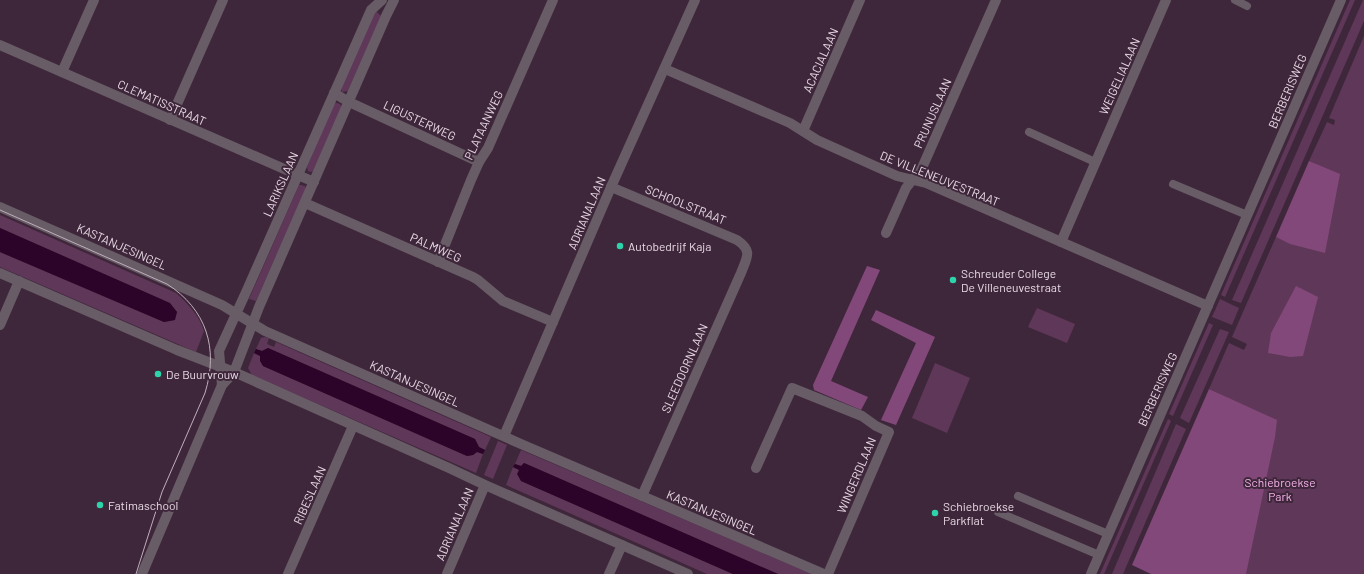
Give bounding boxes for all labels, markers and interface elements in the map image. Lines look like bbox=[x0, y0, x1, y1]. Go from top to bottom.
street label: ACACIALAAN bbox=[800, 26, 840, 94]
street label: WEIGELIALAAN bbox=[1096, 35, 1142, 117]
street label: BERBERISWEG bbox=[1265, 52, 1309, 130]
street label: CLEMATISSTRAAT bbox=[116, 76, 209, 128]
street label: PRUNUSLAAN bbox=[910, 76, 954, 150]
street label: PLATAANWEG bbox=[461, 88, 505, 162]
street label: LIGUSTERWEG bbox=[382, 97, 458, 143]
street label: DE VILLENEUVESTRAAT bbox=[878, 148, 1002, 208]
street label: LARIKSLAAN bbox=[260, 149, 300, 219]
street label: ADRIANALAAN bbox=[564, 174, 608, 252]
street label: SCHOOLSTRAAT bbox=[644, 181, 729, 227]
street label: KASTANJESINGEL bbox=[75, 220, 169, 272]
street label: PALMWEG bbox=[408, 230, 464, 264]
place label: Autobedrijf Kaja bbox=[628, 239, 711, 253]
marker: Autobedrijf Kaja bbox=[615, 241, 625, 251]
place label: Schreuder College De Villeneuvestraat bbox=[961, 266, 1061, 294]
marker: Schreuder College De Villeneuvestraat bbox=[948, 275, 958, 285]
street label: SLEEDOORNLAAN bbox=[658, 321, 710, 415]
street label: BERBERISWEG bbox=[1134, 350, 1180, 428]
street label: KASTANJESINGEL bbox=[368, 357, 462, 409]
place label: De Buurvrouw bbox=[166, 367, 239, 381]
marker: De Buurvrouw bbox=[153, 369, 163, 379]
street label: WINGERDLAAN bbox=[834, 435, 878, 515]
street label: RIBESLAAN bbox=[290, 464, 328, 526]
park label: Schiebroekse Park bbox=[1244, 475, 1316, 503]
street label: ADRIANALAAN bbox=[432, 485, 476, 563]
street label: KASTANJESINGEL bbox=[665, 487, 759, 537]
place label: Fatimaschool bbox=[108, 498, 178, 512]
place label: Schiebroekse Parkflat bbox=[943, 499, 1014, 527]
marker: Fatimaschool bbox=[95, 500, 105, 510]
marker: Schiebroekse Parkflat bbox=[930, 508, 940, 518]

